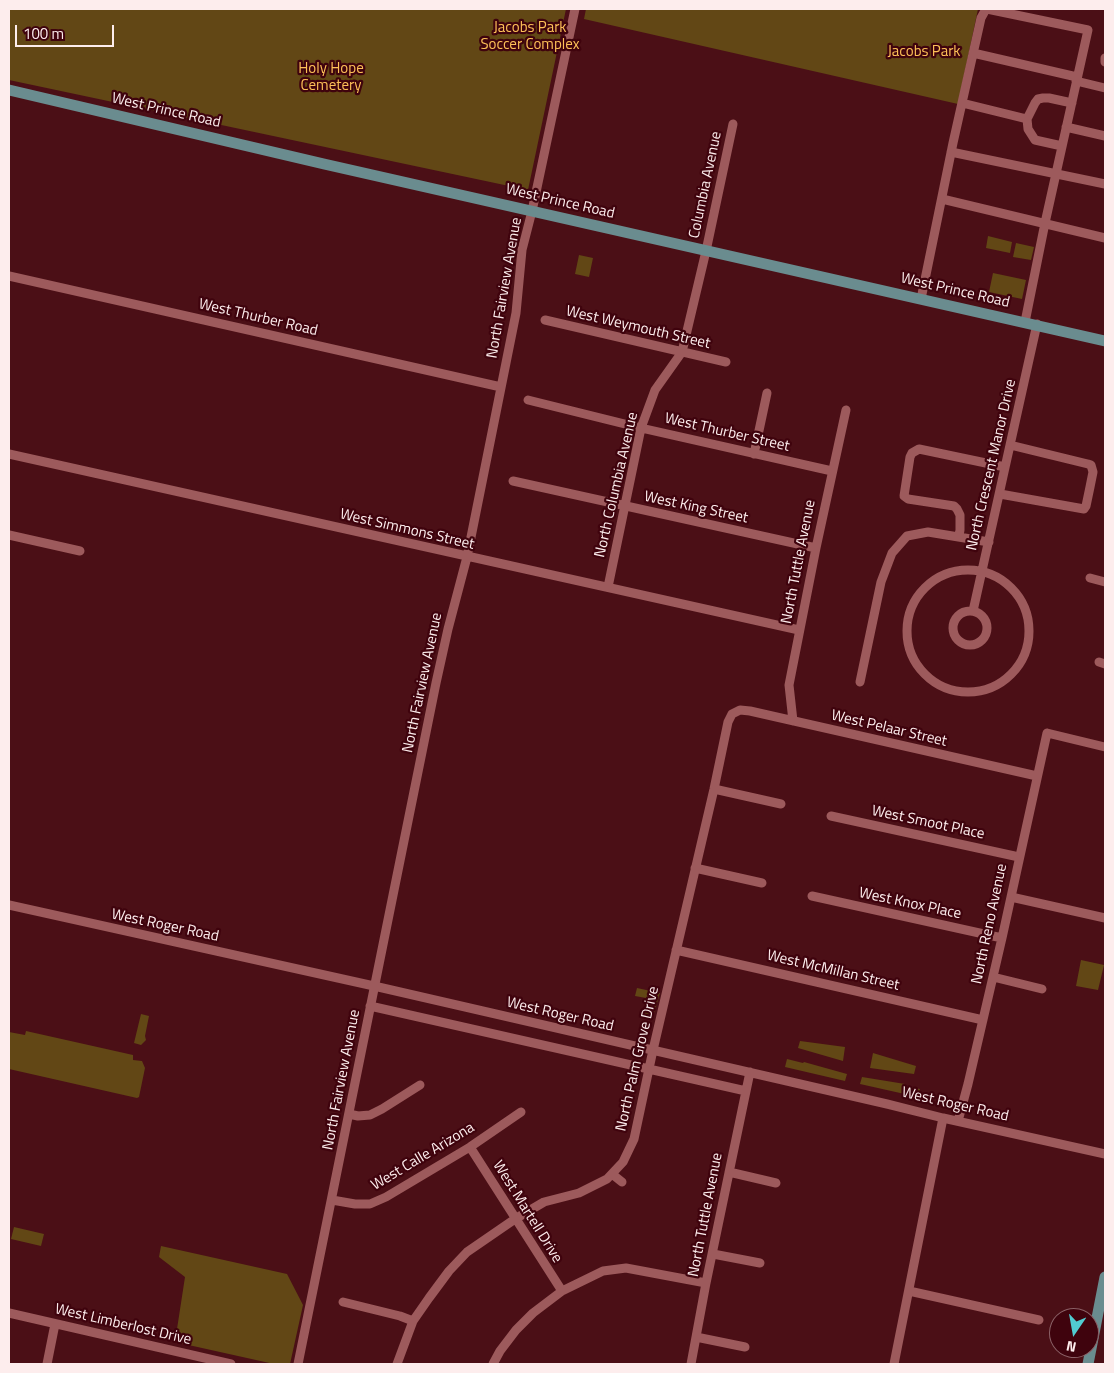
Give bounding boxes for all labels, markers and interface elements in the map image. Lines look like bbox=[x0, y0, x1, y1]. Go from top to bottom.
scale bar bbox=[18, 15, 116, 47]
park label: Jacobs Park Soccer Complex bbox=[480, 19, 580, 54]
text: 100 m bbox=[23, 22, 64, 45]
park label: Jacobs Park bbox=[887, 43, 961, 61]
park label: Holy Hope Cemetery bbox=[298, 60, 364, 95]
street label: West Prince Road bbox=[110, 90, 222, 132]
street label: Columbia Avenue bbox=[686, 130, 726, 240]
street label: West Prince Road bbox=[504, 181, 616, 223]
street label: North Fairview Avenue bbox=[484, 216, 526, 360]
street label: West Prince Road bbox=[899, 270, 1011, 312]
street label: West Thurber Road bbox=[197, 296, 319, 340]
street label: West Weymouth Street bbox=[564, 303, 712, 353]
street label: North Crescent Manor Drive bbox=[963, 377, 1021, 553]
street label: West Thurber Street bbox=[663, 410, 791, 456]
street label: North Columbia Avenue bbox=[592, 411, 642, 559]
street label: West King Street bbox=[642, 488, 750, 528]
street label: North Tuttle Avenue bbox=[778, 498, 820, 626]
street label: West Simmons Street bbox=[338, 506, 476, 554]
street label: North Fairview Avenue bbox=[399, 611, 447, 755]
street label: West Pelaar Street bbox=[829, 707, 949, 751]
street label: West Smoot Place bbox=[870, 802, 986, 844]
street label: North Reno Avenue bbox=[968, 862, 1012, 986]
street label: West Knox Place bbox=[857, 884, 963, 924]
street label: West Roger Road bbox=[110, 906, 220, 946]
street label: West McMillan Street bbox=[765, 947, 901, 995]
street label: North Palm Grove Drive bbox=[613, 985, 663, 1133]
street label: West Roger Road bbox=[505, 994, 615, 1036]
street label: North Fairview Avenue bbox=[320, 1008, 364, 1152]
street label: West Roger Road bbox=[900, 1084, 1010, 1126]
street label: West Calle Arizona bbox=[368, 1119, 478, 1195]
street label: North Tuttle Avenue bbox=[685, 1151, 727, 1279]
street label: West Martell Drive bbox=[488, 1157, 566, 1267]
street label: West Limberlost Drive bbox=[53, 1301, 193, 1349]
north arrow bbox=[1049, 1308, 1099, 1358]
text: N bbox=[1064, 1336, 1078, 1358]

